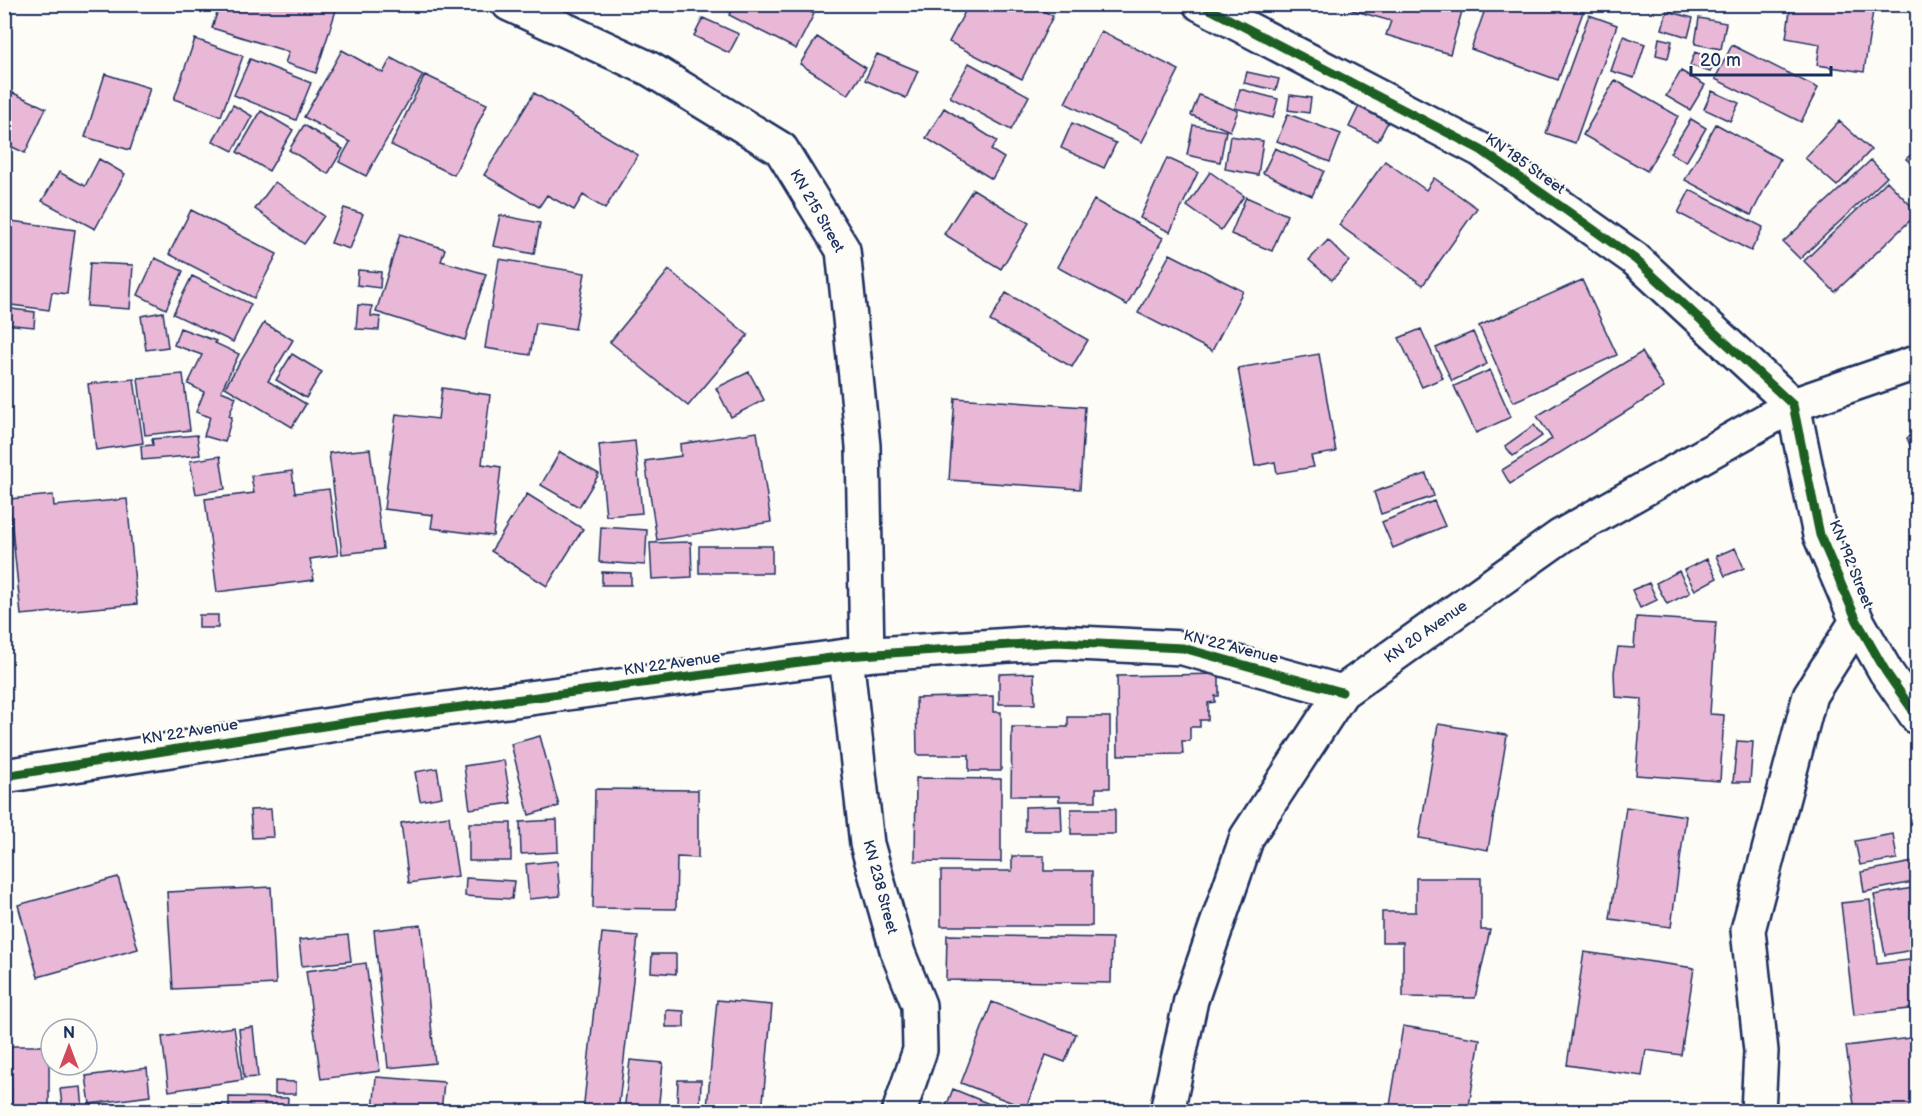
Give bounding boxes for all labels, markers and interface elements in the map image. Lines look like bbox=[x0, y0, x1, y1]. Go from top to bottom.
scale bar bbox=[1691, 39, 1830, 77]
text: 20 m bbox=[1700, 50, 1741, 71]
street label: KN 185 Street bbox=[1481, 130, 1569, 199]
street label: KN 215 Street bbox=[786, 166, 849, 256]
street label: KN 192 Street bbox=[1825, 517, 1877, 611]
street label: KN 20 Avenue bbox=[1381, 596, 1471, 668]
street label: KN 22 Avenue bbox=[1182, 626, 1280, 668]
street label: KN 22 Avenue bbox=[623, 648, 721, 680]
street label: KN 22 Avenue bbox=[141, 715, 240, 749]
street label: KN 238 Street bbox=[858, 838, 902, 936]
north arrow bbox=[39, 1017, 99, 1077]
text: N bbox=[63, 1024, 75, 1043]

